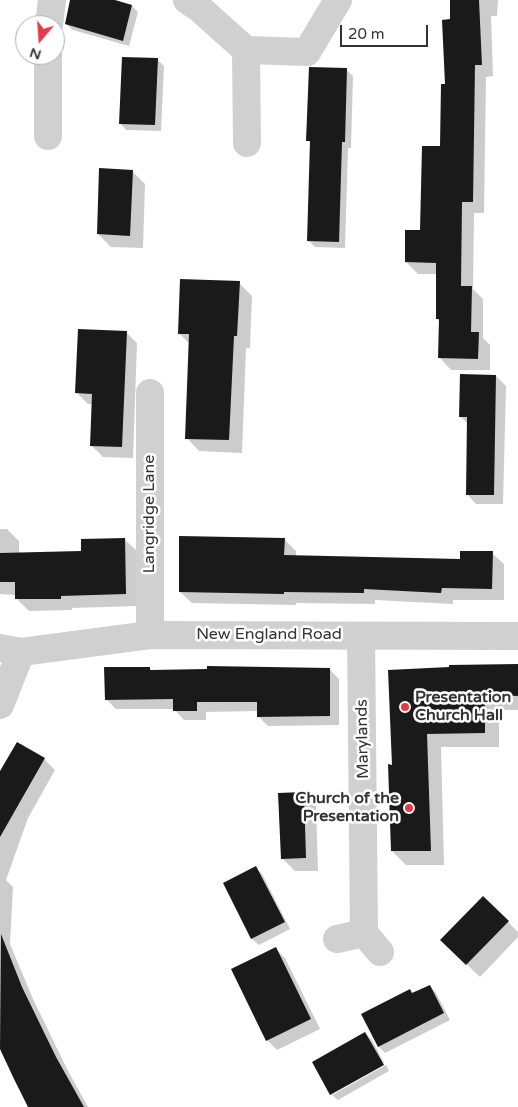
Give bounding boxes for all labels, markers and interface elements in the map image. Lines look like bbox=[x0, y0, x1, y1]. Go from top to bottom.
north arrow bbox=[15, 15, 65, 65]
scale bar bbox=[343, 15, 430, 47]
text: 20 m bbox=[348, 25, 385, 43]
text: N bbox=[28, 44, 43, 64]
street label: Langridge Lane bbox=[140, 455, 160, 573]
street label: New England Road bbox=[196, 625, 342, 645]
place label: Presentation Church Hall bbox=[415, 688, 511, 726]
street label: Marylands bbox=[353, 699, 373, 779]
marker: Presentation Church Hall bbox=[399, 701, 411, 713]
place label: Church of the Presentation bbox=[295, 789, 399, 827]
marker: Church of the Presentation bbox=[403, 802, 415, 814]

